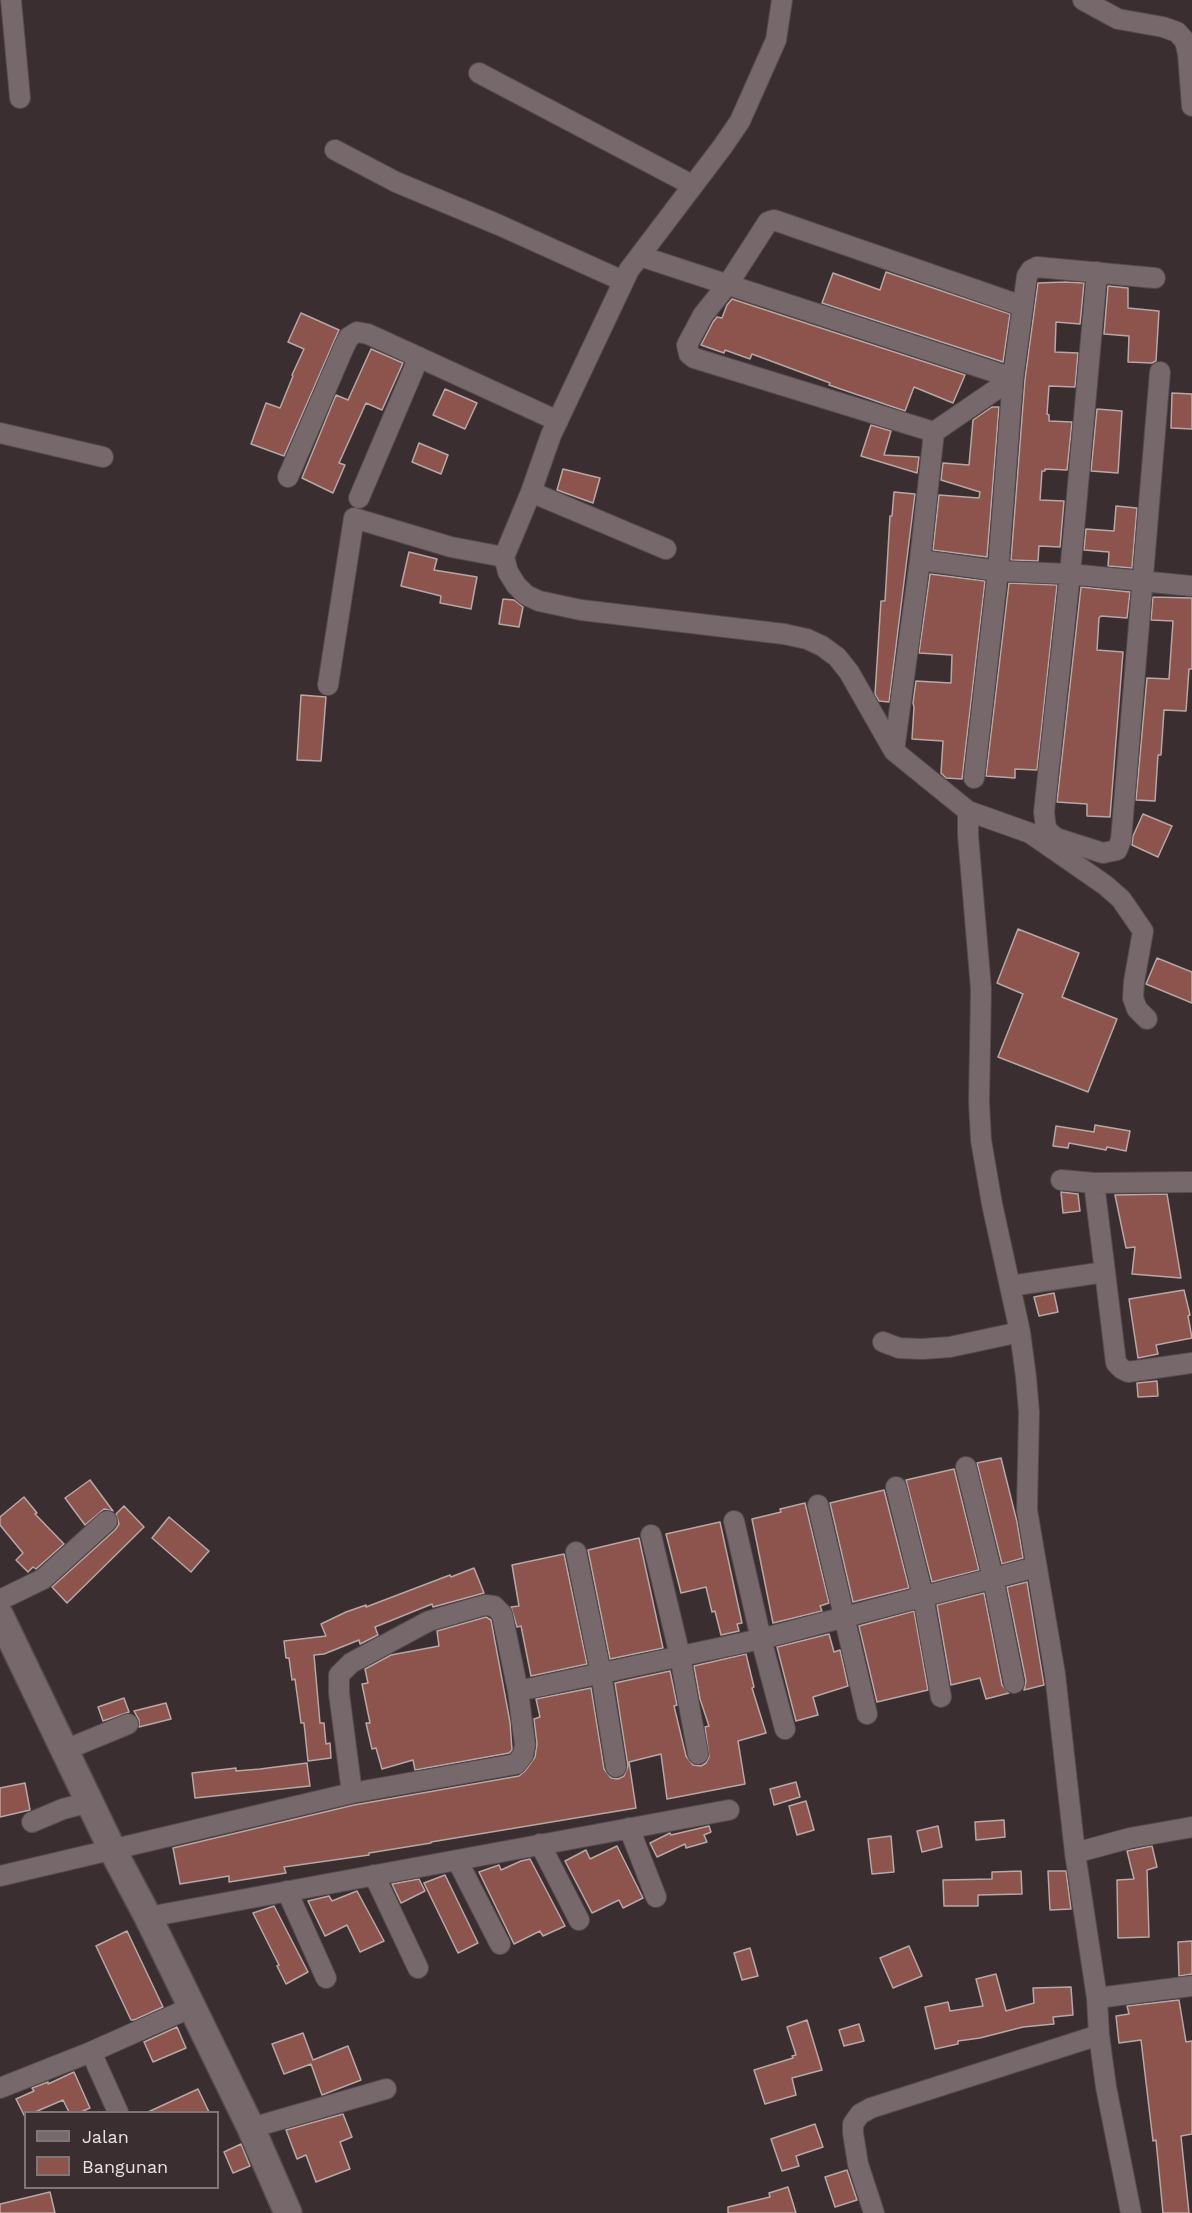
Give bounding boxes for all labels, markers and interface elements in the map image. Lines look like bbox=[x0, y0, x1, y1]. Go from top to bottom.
legend bbox=[24, 2111, 219, 2189]
text: Jalan bbox=[82, 2126, 129, 2147]
text: Bangunan bbox=[82, 2156, 168, 2177]

